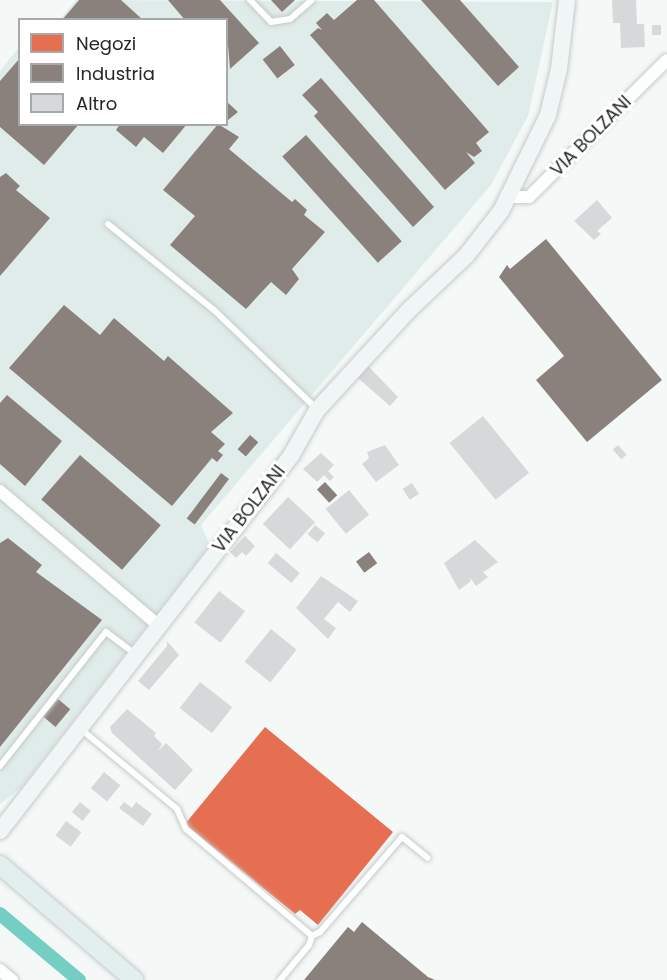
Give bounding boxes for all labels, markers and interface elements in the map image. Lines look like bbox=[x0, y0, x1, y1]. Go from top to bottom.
legend bbox=[18, 18, 228, 126]
text: Negozi bbox=[76, 31, 136, 56]
text: Industria bbox=[76, 61, 155, 86]
text: Altro bbox=[76, 91, 117, 116]
street label: VIA BOLZANI bbox=[546, 91, 636, 181]
street label: VIA BOLZANI bbox=[208, 461, 290, 557]

